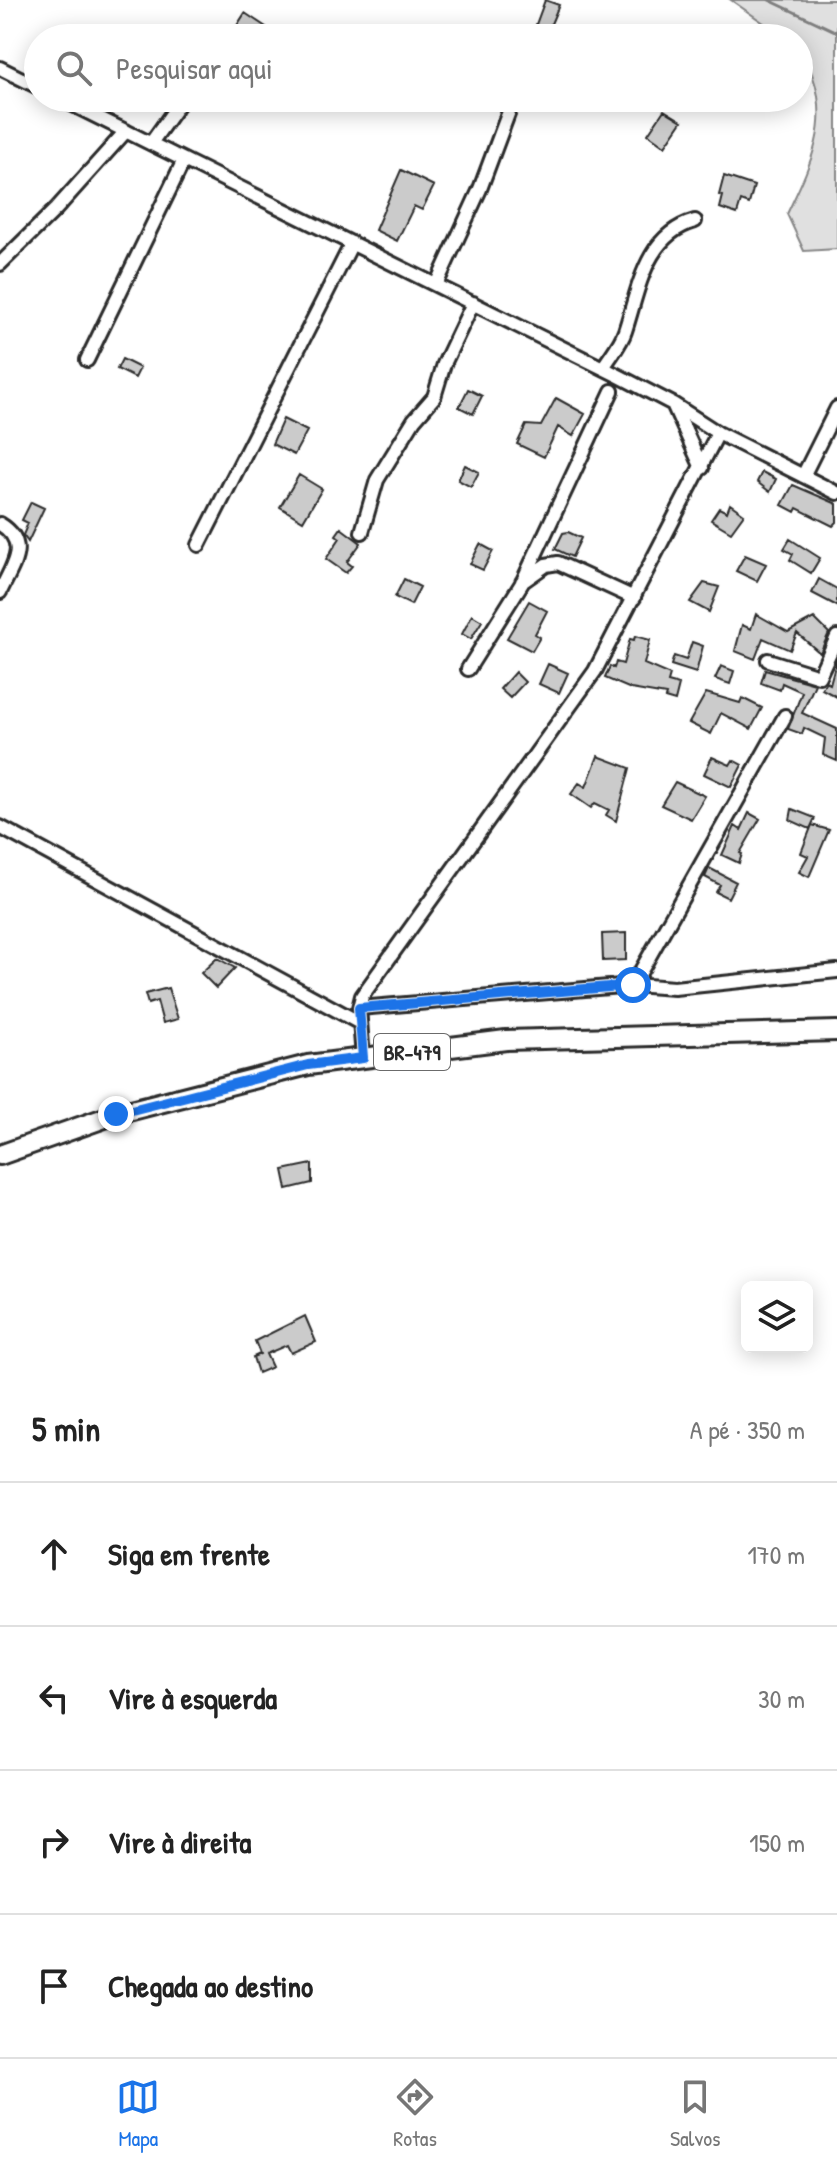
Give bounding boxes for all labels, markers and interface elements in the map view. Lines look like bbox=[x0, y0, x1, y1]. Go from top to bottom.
search box bbox=[24, 24, 813, 112]
icon: search bbox=[52, 46, 96, 90]
text: Pesquisar aqui bbox=[116, 48, 273, 88]
route start bbox=[615, 967, 651, 1003]
road number: BR-479 bbox=[374, 1034, 450, 1070]
route end bbox=[98, 1096, 134, 1132]
map controls bbox=[741, 1281, 813, 1353]
button: layers bbox=[741, 1281, 813, 1353]
text: 5 min bbox=[32, 1406, 100, 1452]
text: A pé · 350 m bbox=[690, 1412, 805, 1447]
icon: ahead bbox=[32, 1532, 76, 1576]
text: Siga em frente bbox=[108, 1534, 270, 1574]
text: 170 m bbox=[747, 1537, 805, 1572]
icon: left bbox=[32, 1676, 76, 1720]
text: Vire à esquerda bbox=[108, 1678, 277, 1718]
text: 30 m bbox=[758, 1681, 805, 1716]
icon: right bbox=[32, 1820, 76, 1864]
text: Vire à direita bbox=[108, 1822, 251, 1862]
text: 150 m bbox=[749, 1825, 805, 1860]
icon: arrive bbox=[32, 1964, 76, 2008]
text: Chegada ao destino bbox=[108, 1966, 313, 2006]
tab: Mapa bbox=[116, 2075, 160, 2153]
tab: Rotas bbox=[393, 2075, 437, 2153]
tab: Salvos bbox=[670, 2075, 721, 2153]

